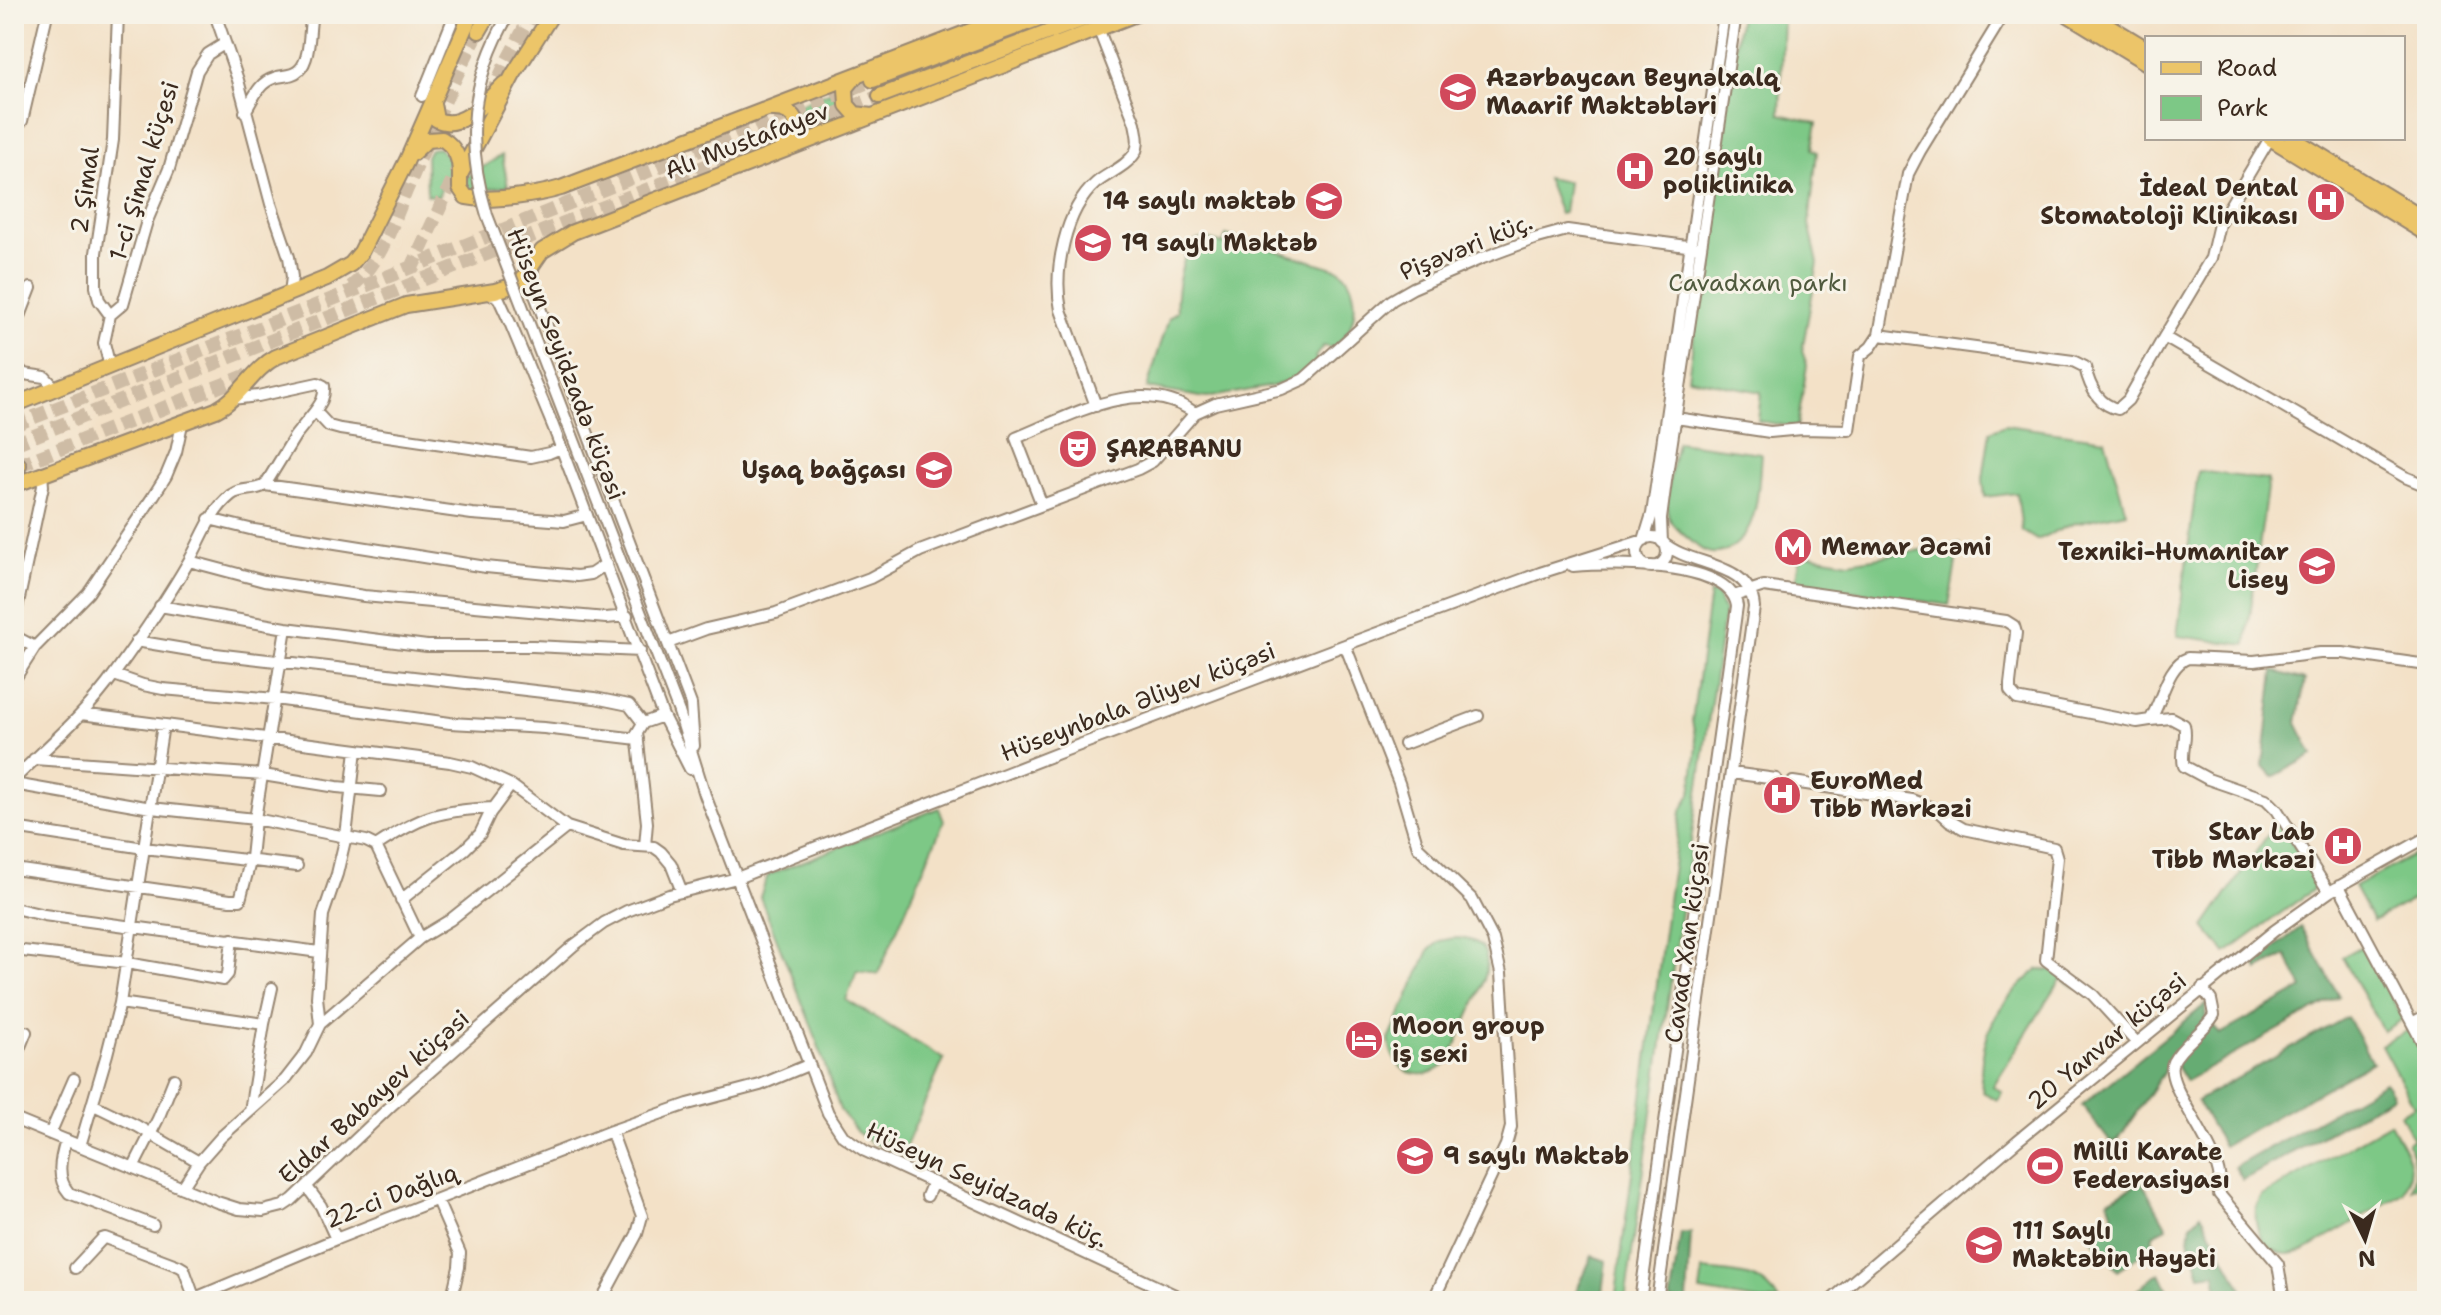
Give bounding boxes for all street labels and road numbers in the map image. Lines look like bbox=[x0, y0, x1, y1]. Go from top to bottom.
street label: 1-ci Şimal küçesi bbox=[101, 77, 187, 265]
street label: Alı Mustafayev bbox=[660, 95, 834, 187]
street label: 2 Şimal bbox=[63, 144, 107, 236]
street label: Pişəvəri küç. bbox=[1395, 206, 1537, 288]
street label: Hüseyn Seyidzadə küçəsi bbox=[499, 223, 633, 505]
street label: Hüseynbala Əliyev küçəsi bbox=[996, 635, 1280, 769]
street label: Cavad Xan küçəsi bbox=[1657, 841, 1717, 1045]
street label: 20 Yanvar küçəsi bbox=[2021, 965, 2193, 1117]
street label: Eldar Babayev küçəsi bbox=[272, 1003, 476, 1191]
street label: Hüseyn Seyidzadə küç. bbox=[861, 1115, 1113, 1255]
street label: 22-ci Dağlıq bbox=[320, 1155, 464, 1236]

